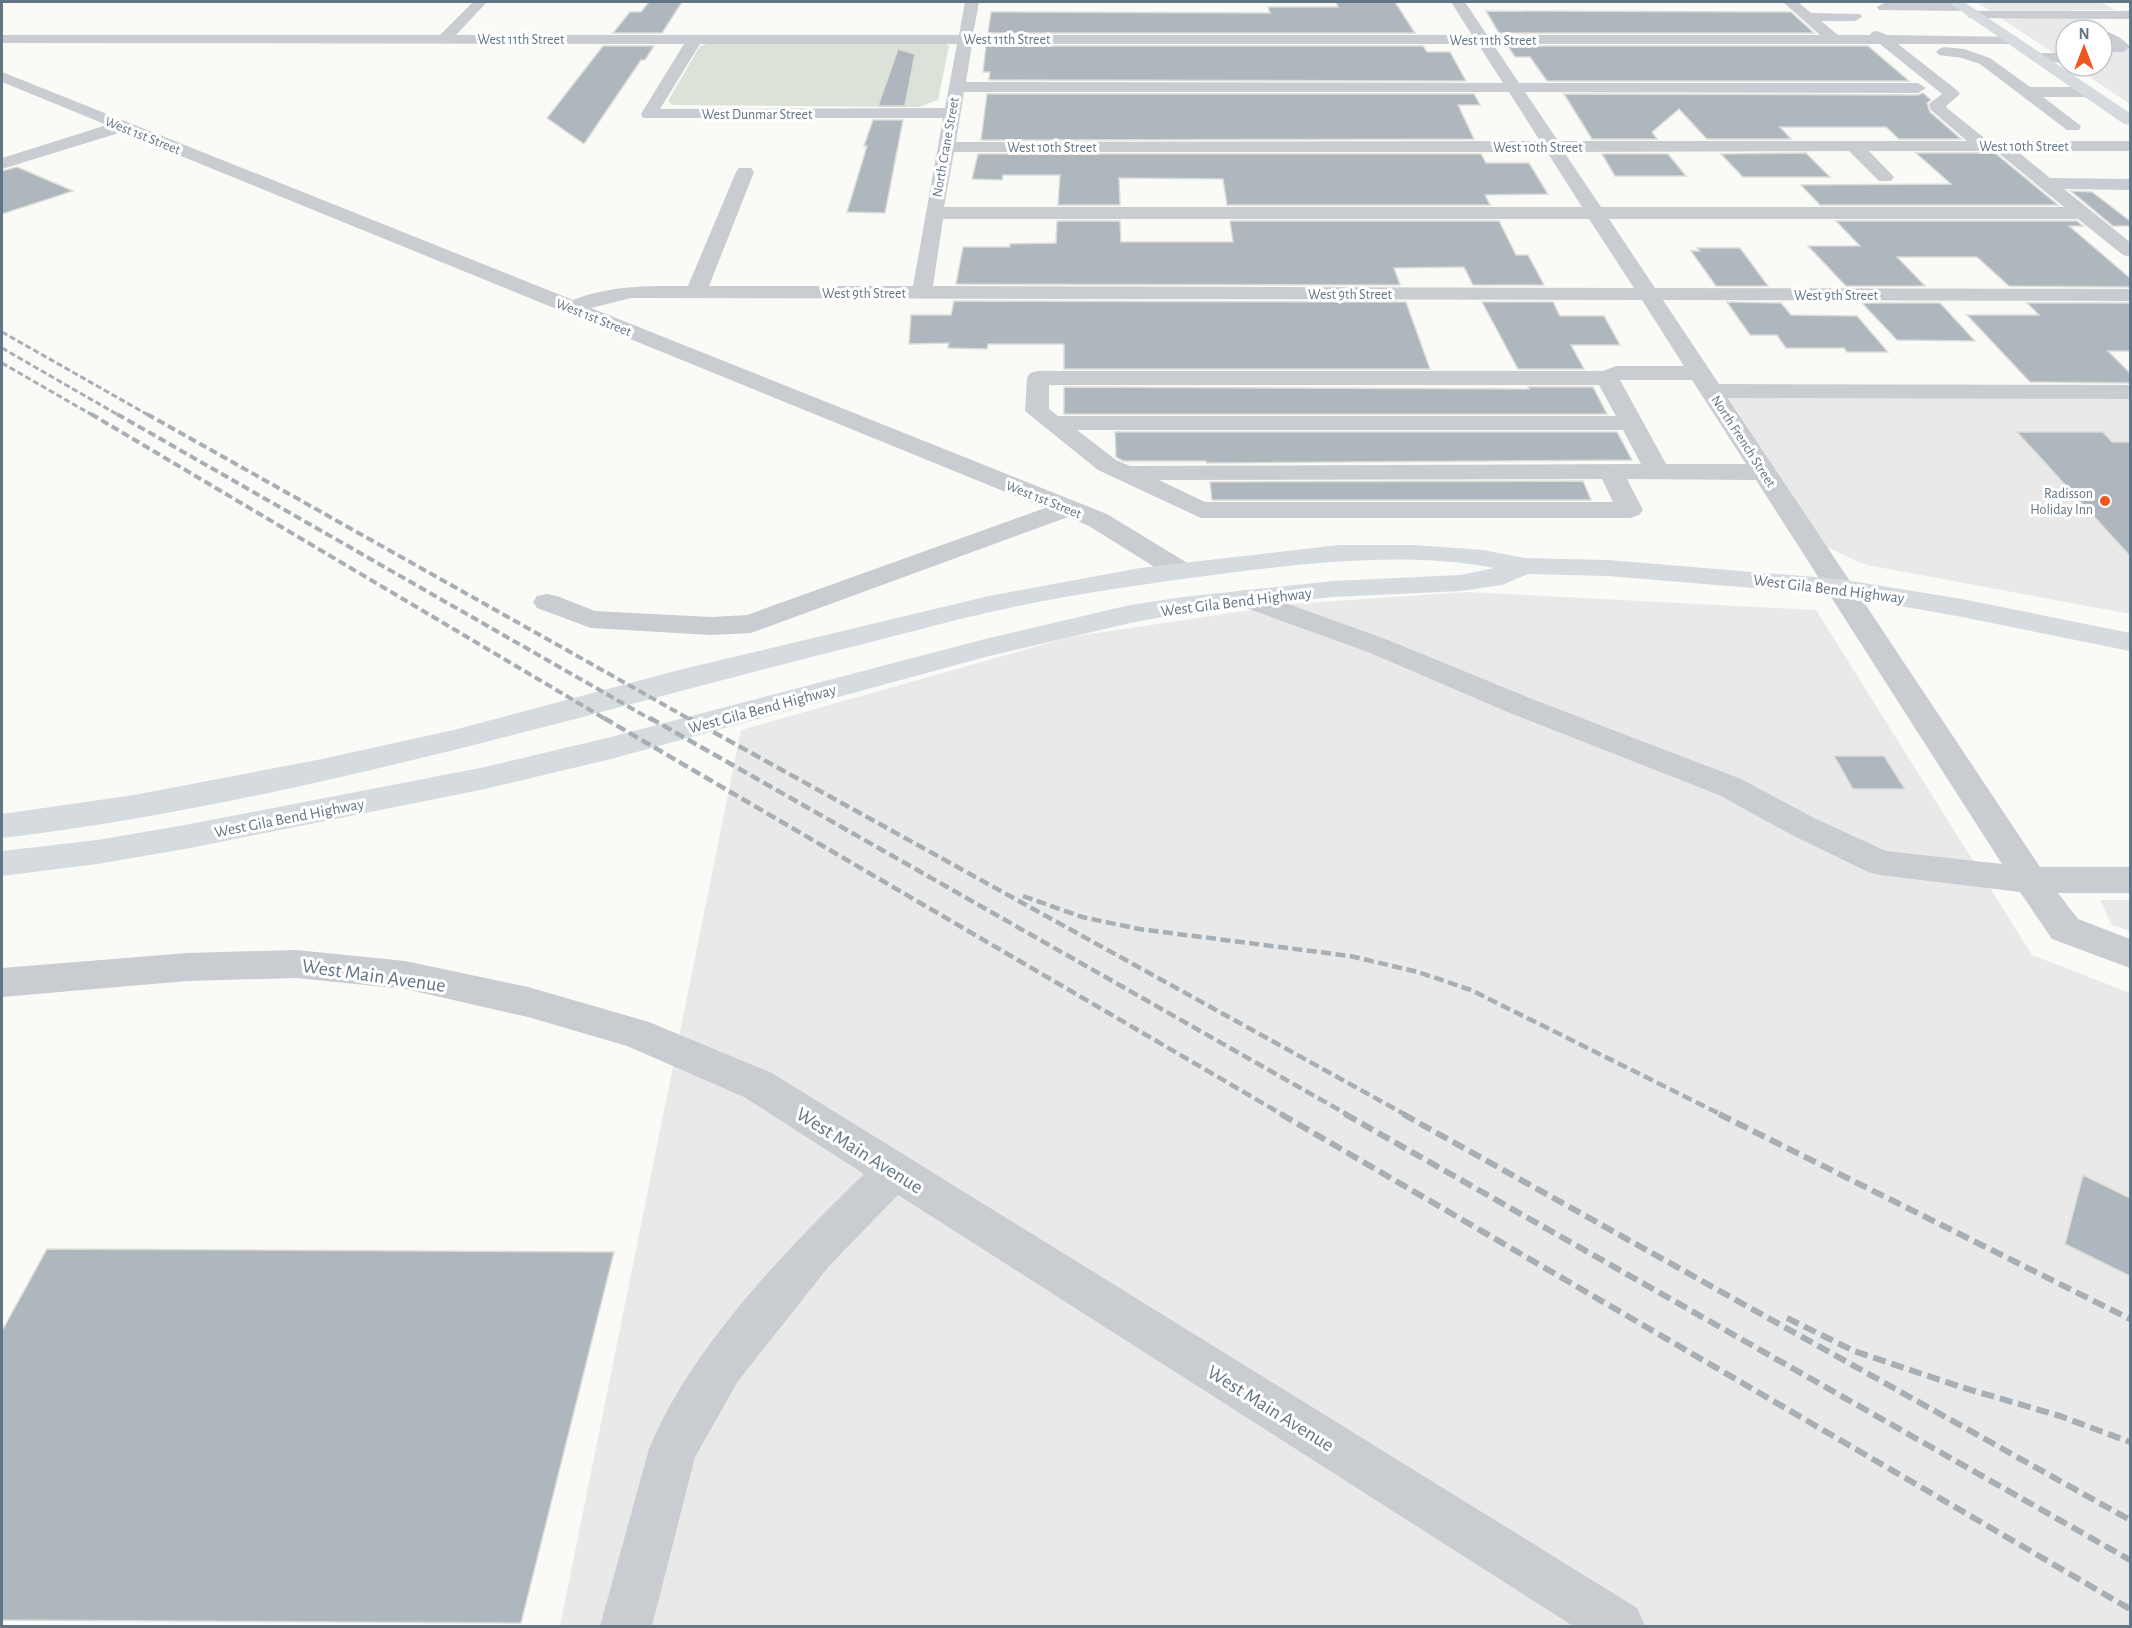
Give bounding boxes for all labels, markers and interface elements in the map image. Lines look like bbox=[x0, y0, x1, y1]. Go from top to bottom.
north arrow bbox=[2054, 18, 2114, 78]
text: N bbox=[2078, 26, 2090, 42]
street label: West 11th Street bbox=[478, 33, 565, 47]
street label: West 11th Street bbox=[964, 33, 1051, 47]
street label: West 11th Street bbox=[1450, 34, 1537, 48]
street label: North Crane Street bbox=[930, 96, 962, 198]
street label: West Dunmar Street bbox=[702, 108, 813, 122]
street label: West 1st Street bbox=[103, 114, 183, 158]
street label: West 10th Street bbox=[1979, 140, 2069, 154]
street label: West 10th Street bbox=[1007, 141, 1097, 155]
street label: West 10th Street bbox=[1493, 141, 1583, 155]
street label: West 9th Street bbox=[822, 287, 906, 301]
street label: West 9th Street bbox=[1308, 288, 1392, 302]
street label: West 9th Street bbox=[1794, 289, 1878, 303]
street label: West 1st Street bbox=[554, 296, 634, 340]
street label: North French Street bbox=[1708, 393, 1778, 490]
street label: West 1st Street bbox=[1004, 478, 1084, 522]
place label: Radisson Holiday Inn bbox=[2030, 487, 2093, 517]
marker: Radisson Holiday Inn bbox=[2098, 494, 2112, 508]
street label: West Gila Bend Highway bbox=[1752, 572, 1906, 607]
street label: West Gila Bend Highway bbox=[1160, 585, 1313, 620]
street label: West Gila Bend Highway bbox=[687, 681, 838, 737]
street label: West Gila Bend Highway bbox=[213, 796, 366, 841]
street label: West Main Avenue bbox=[301, 956, 447, 996]
street label: West Main Avenue bbox=[793, 1104, 926, 1198]
street label: West Main Avenue bbox=[1204, 1362, 1337, 1456]

